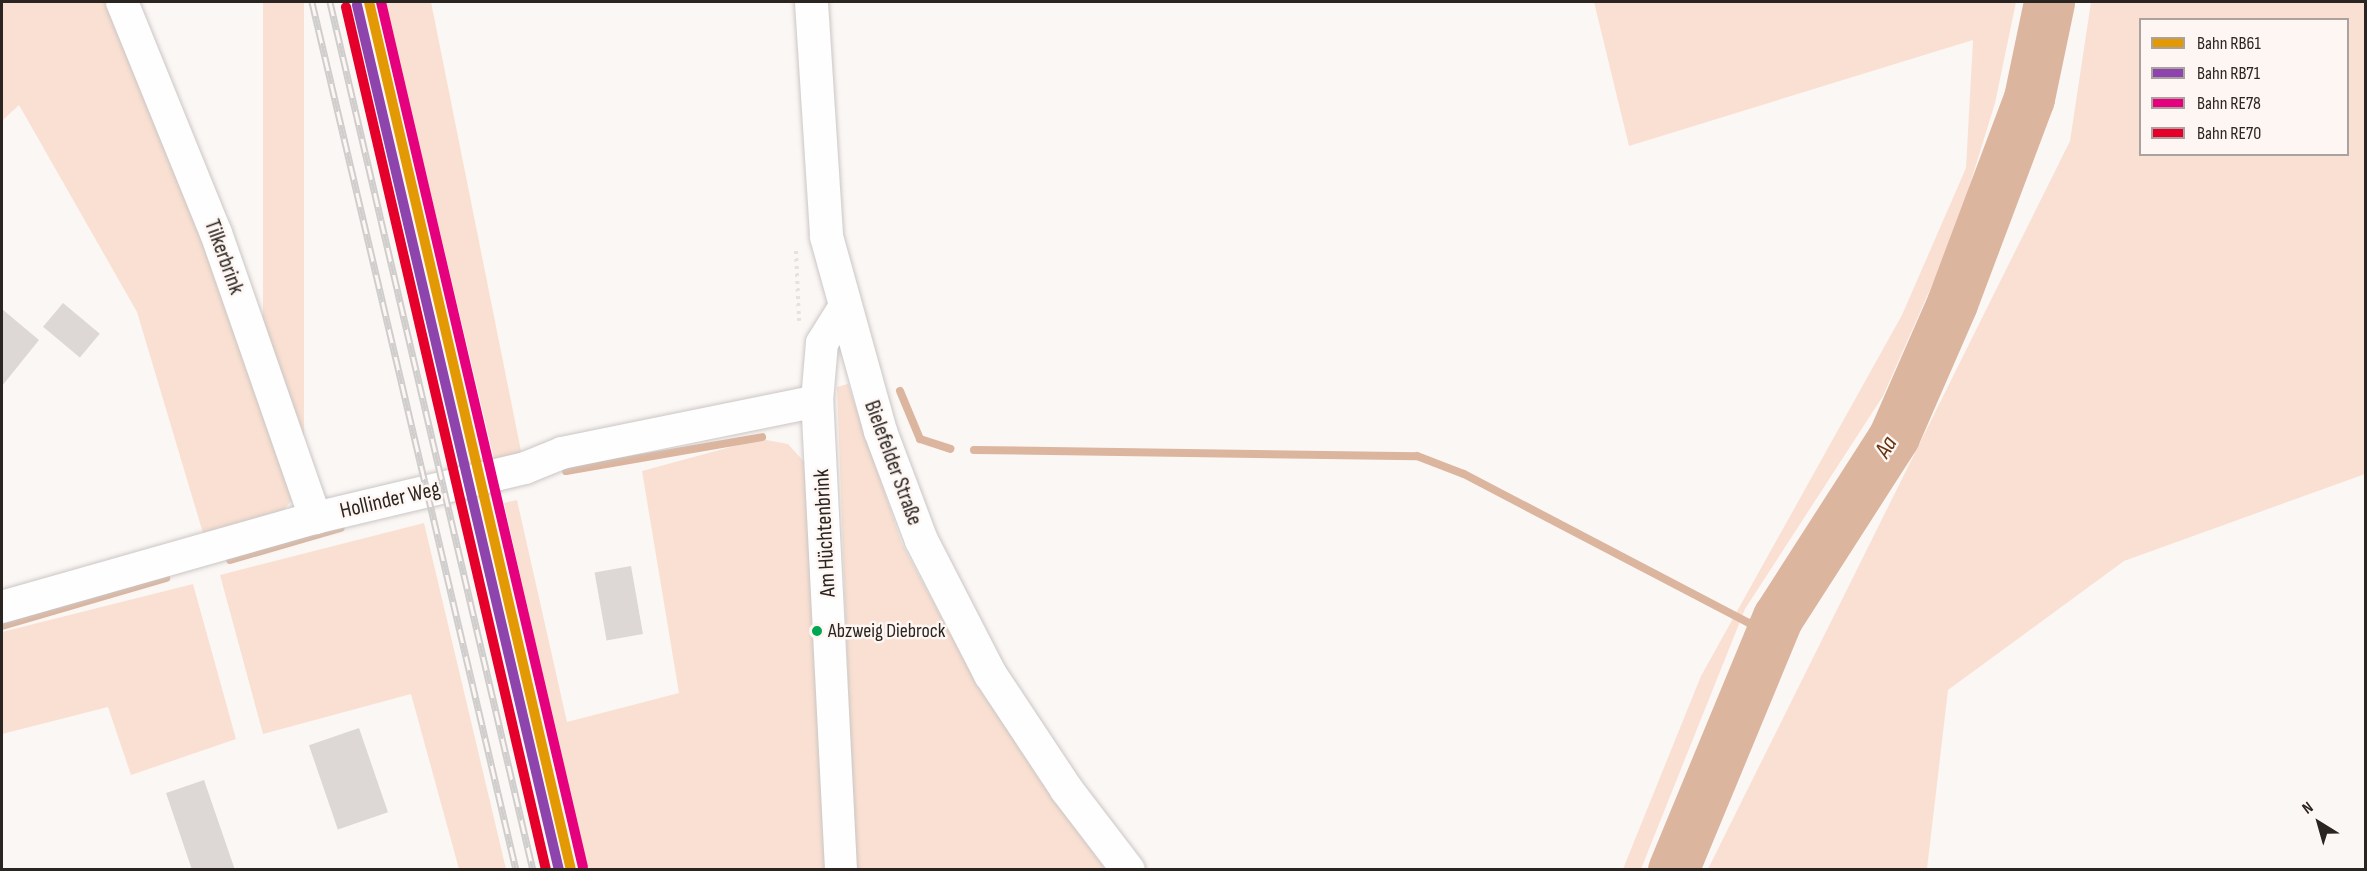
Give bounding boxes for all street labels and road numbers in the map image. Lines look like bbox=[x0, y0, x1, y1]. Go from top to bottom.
street label: Tilkerbrink bbox=[198, 216, 250, 298]
street label: Bielefelder Straße bbox=[858, 397, 928, 529]
street label: Am Hüchtenbrink bbox=[808, 468, 842, 598]
street label: Hollinder Weg bbox=[337, 476, 443, 524]

